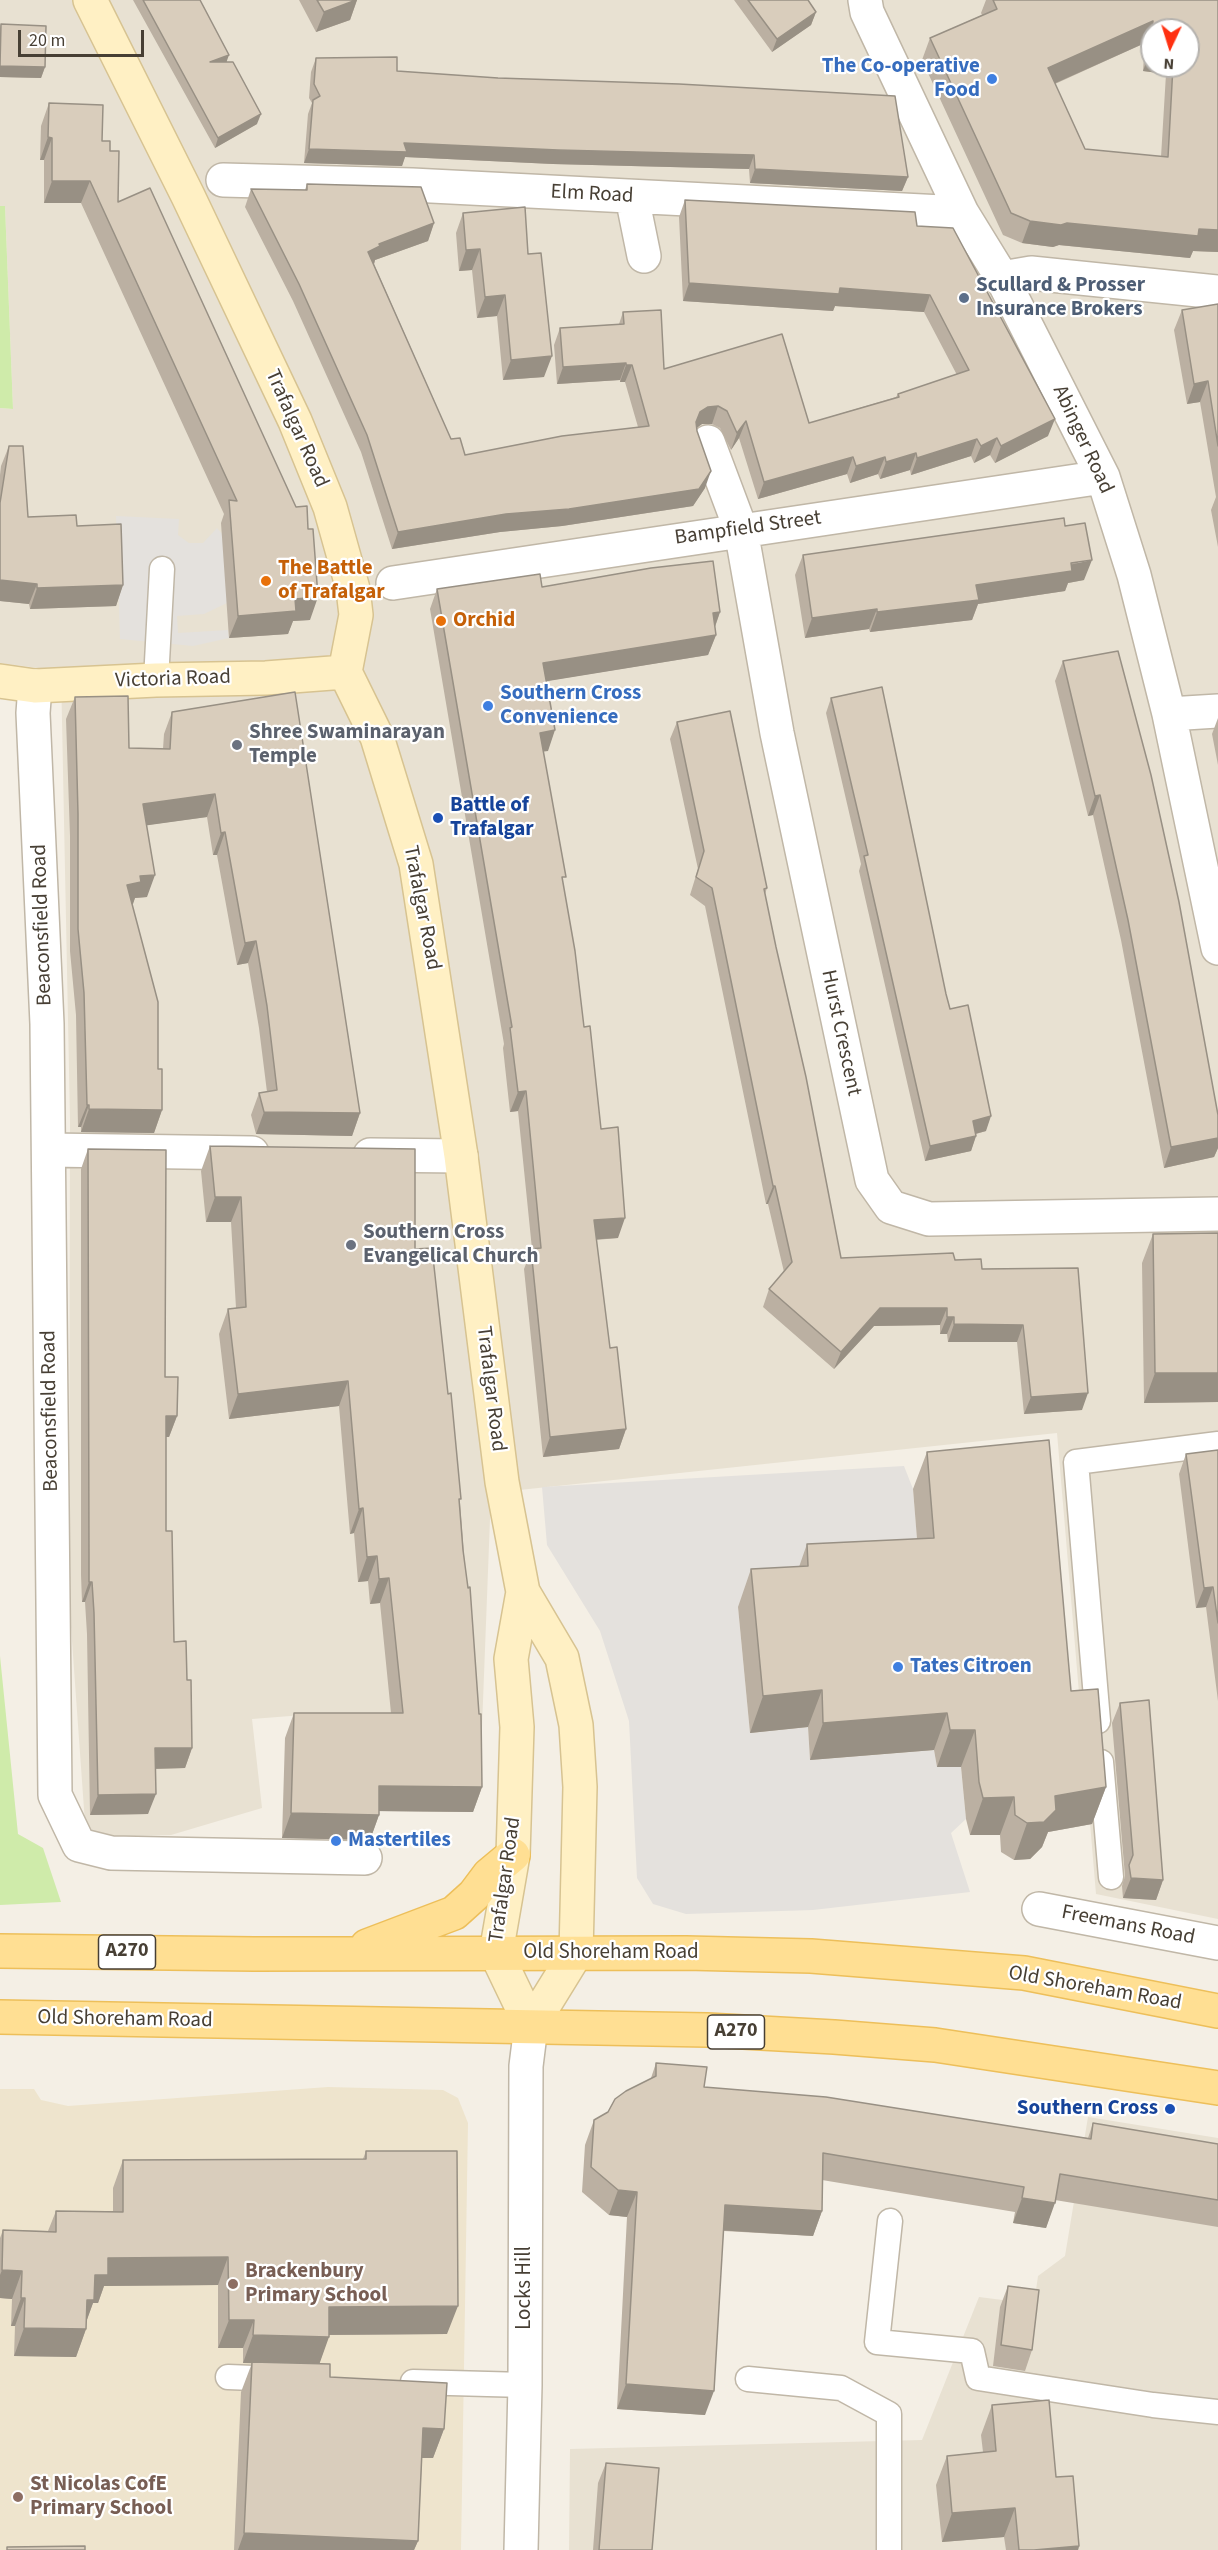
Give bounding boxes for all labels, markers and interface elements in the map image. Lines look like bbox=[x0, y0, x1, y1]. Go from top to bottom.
scale bar bbox=[21, 18, 147, 56]
north arrow bbox=[1140, 18, 1200, 78]
text: 20 m bbox=[29, 28, 65, 53]
text: N bbox=[1163, 53, 1175, 75]
place label: The Co-operative Food bbox=[822, 54, 980, 104]
marker: The Co-operative Food bbox=[985, 72, 999, 86]
street label: Elm Road bbox=[550, 180, 634, 210]
place label: Scullard & Prosser Insurance Brokers bbox=[976, 273, 1145, 323]
marker: Scullard & Prosser Insurance Brokers bbox=[957, 291, 971, 305]
street label: Trafalgar Road bbox=[259, 366, 333, 492]
street label: Abinger Road bbox=[1046, 382, 1118, 498]
street label: Bampfield Street bbox=[673, 506, 823, 552]
place label: The Battle of Trafalgar bbox=[278, 556, 385, 606]
marker: The Battle of Trafalgar bbox=[259, 574, 273, 588]
place label: Orchid bbox=[453, 608, 515, 634]
marker: Orchid bbox=[434, 614, 448, 628]
street label: Victoria Road bbox=[115, 665, 231, 695]
place label: Southern Cross Convenience bbox=[500, 681, 641, 731]
marker: Southern Cross Convenience bbox=[481, 699, 495, 713]
place label: Shree Swaminarayan Temple bbox=[249, 720, 445, 770]
marker: Shree Swaminarayan Temple bbox=[230, 738, 244, 752]
place label: Battle of Trafalgar bbox=[450, 793, 534, 843]
marker: Battle of Trafalgar bbox=[431, 811, 445, 825]
street label: Trafalgar Road bbox=[397, 843, 445, 973]
street label: Beaconsfield Road bbox=[28, 844, 58, 1006]
street label: Hurst Crescent bbox=[814, 968, 866, 1098]
place label: Southern Cross Evangelical Church bbox=[363, 1220, 538, 1270]
marker: Southern Cross Evangelical Church bbox=[344, 1238, 358, 1252]
street label: Trafalgar Road bbox=[470, 1325, 510, 1453]
street label: Beaconsfield Road bbox=[37, 1330, 65, 1492]
place label: Tates Citroen bbox=[910, 1654, 1032, 1680]
marker: Tates Citroen bbox=[891, 1660, 905, 1674]
street label: Trafalgar Road bbox=[485, 1816, 527, 1944]
place label: Mastertiles bbox=[348, 1828, 451, 1854]
marker: Mastertiles bbox=[329, 1834, 343, 1848]
street label: Freemans Road bbox=[1059, 1901, 1197, 1951]
road number: A270 bbox=[98, 1935, 156, 1969]
street label: Old Shoreham Road bbox=[523, 1940, 699, 1966]
street label: Old Shoreham Road bbox=[1006, 1961, 1184, 2017]
street label: Old Shoreham Road bbox=[37, 2006, 213, 2034]
road number: A270 bbox=[708, 2015, 764, 2049]
place label: Southern Cross bbox=[1017, 2096, 1158, 2122]
marker: Southern Cross bbox=[1163, 2102, 1177, 2116]
street label: Locks Hill bbox=[512, 2246, 538, 2330]
place label: Brackenbury Primary School bbox=[245, 2259, 387, 2309]
marker: Brackenbury Primary School bbox=[226, 2277, 240, 2291]
place label: St Nicolas CofE Primary School bbox=[30, 2472, 172, 2522]
marker: St Nicolas CofE Primary School bbox=[11, 2490, 25, 2504]

